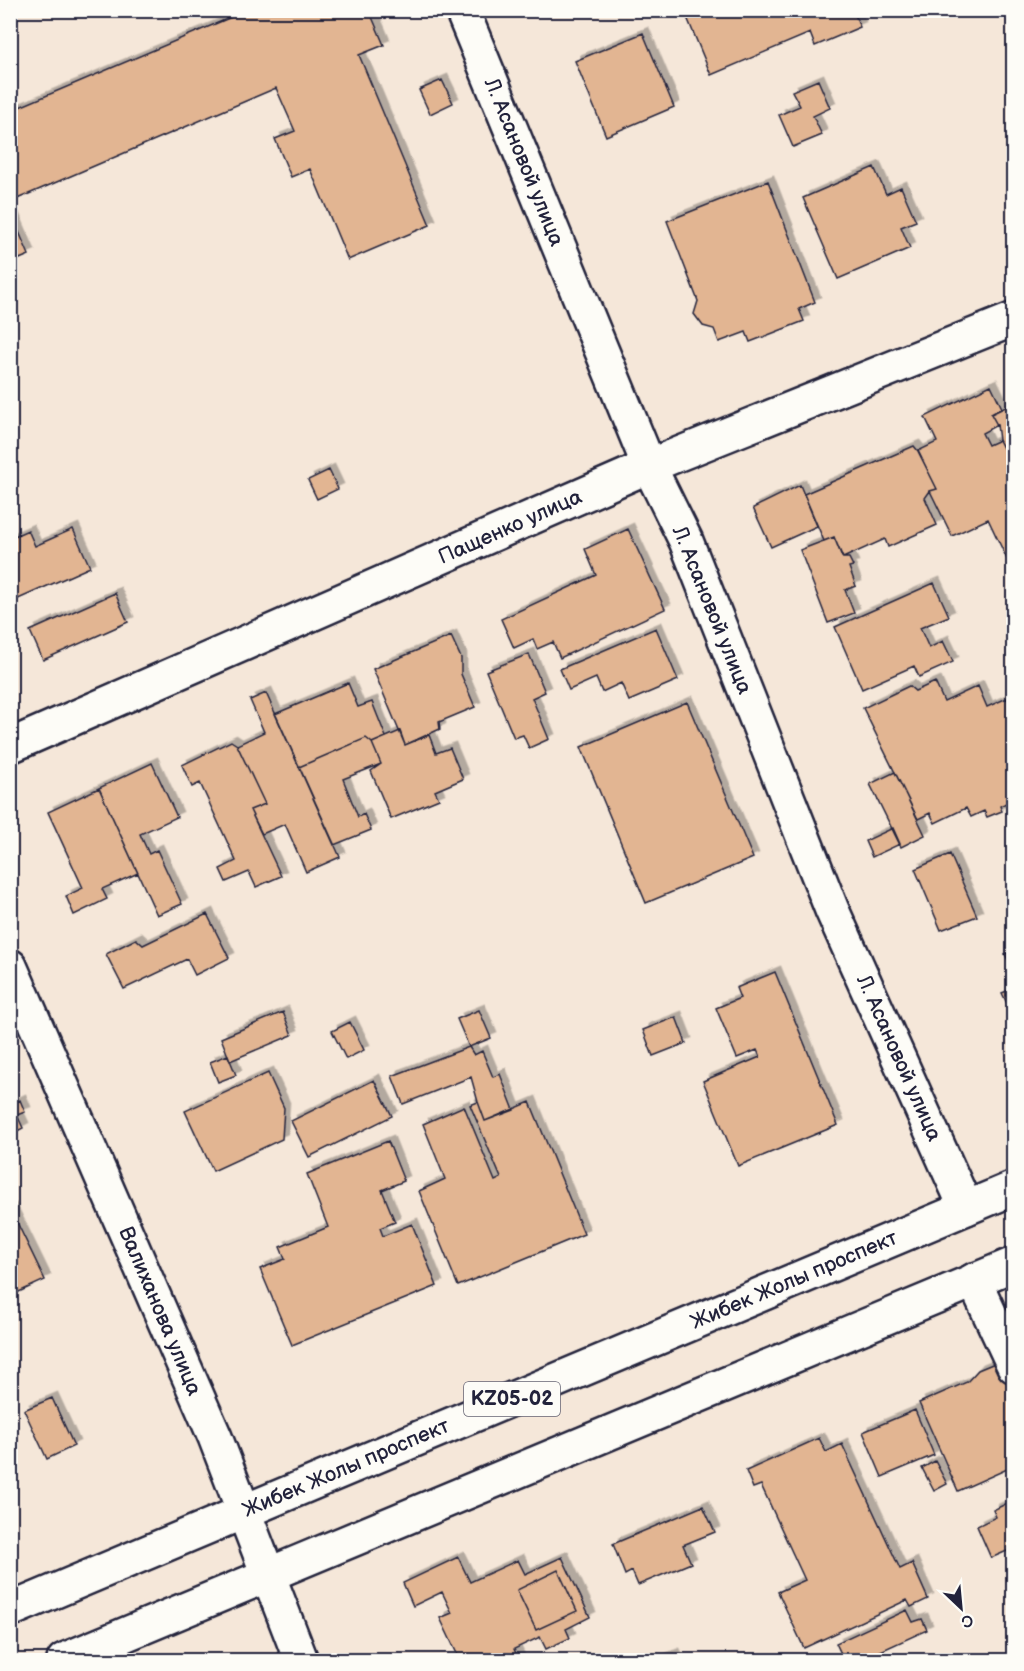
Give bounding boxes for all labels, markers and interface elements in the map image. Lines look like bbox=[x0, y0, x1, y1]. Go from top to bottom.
street label: Л. Асановой улица bbox=[478, 73, 569, 250]
street label: Пащенко улица bbox=[434, 484, 586, 570]
street label: Л. Асановой улица bbox=[666, 521, 757, 698]
street label: Л. Асановой улица bbox=[851, 970, 947, 1145]
street label: Валиханова улица bbox=[113, 1223, 207, 1400]
street label: Жибек Жолы проспект bbox=[687, 1225, 901, 1335]
road number: KZ05-02 bbox=[464, 1382, 560, 1416]
street label: Жибек Жолы проспект bbox=[239, 1413, 453, 1523]
north arrow bbox=[931, 1578, 991, 1638]
text: С bbox=[958, 1609, 976, 1631]

